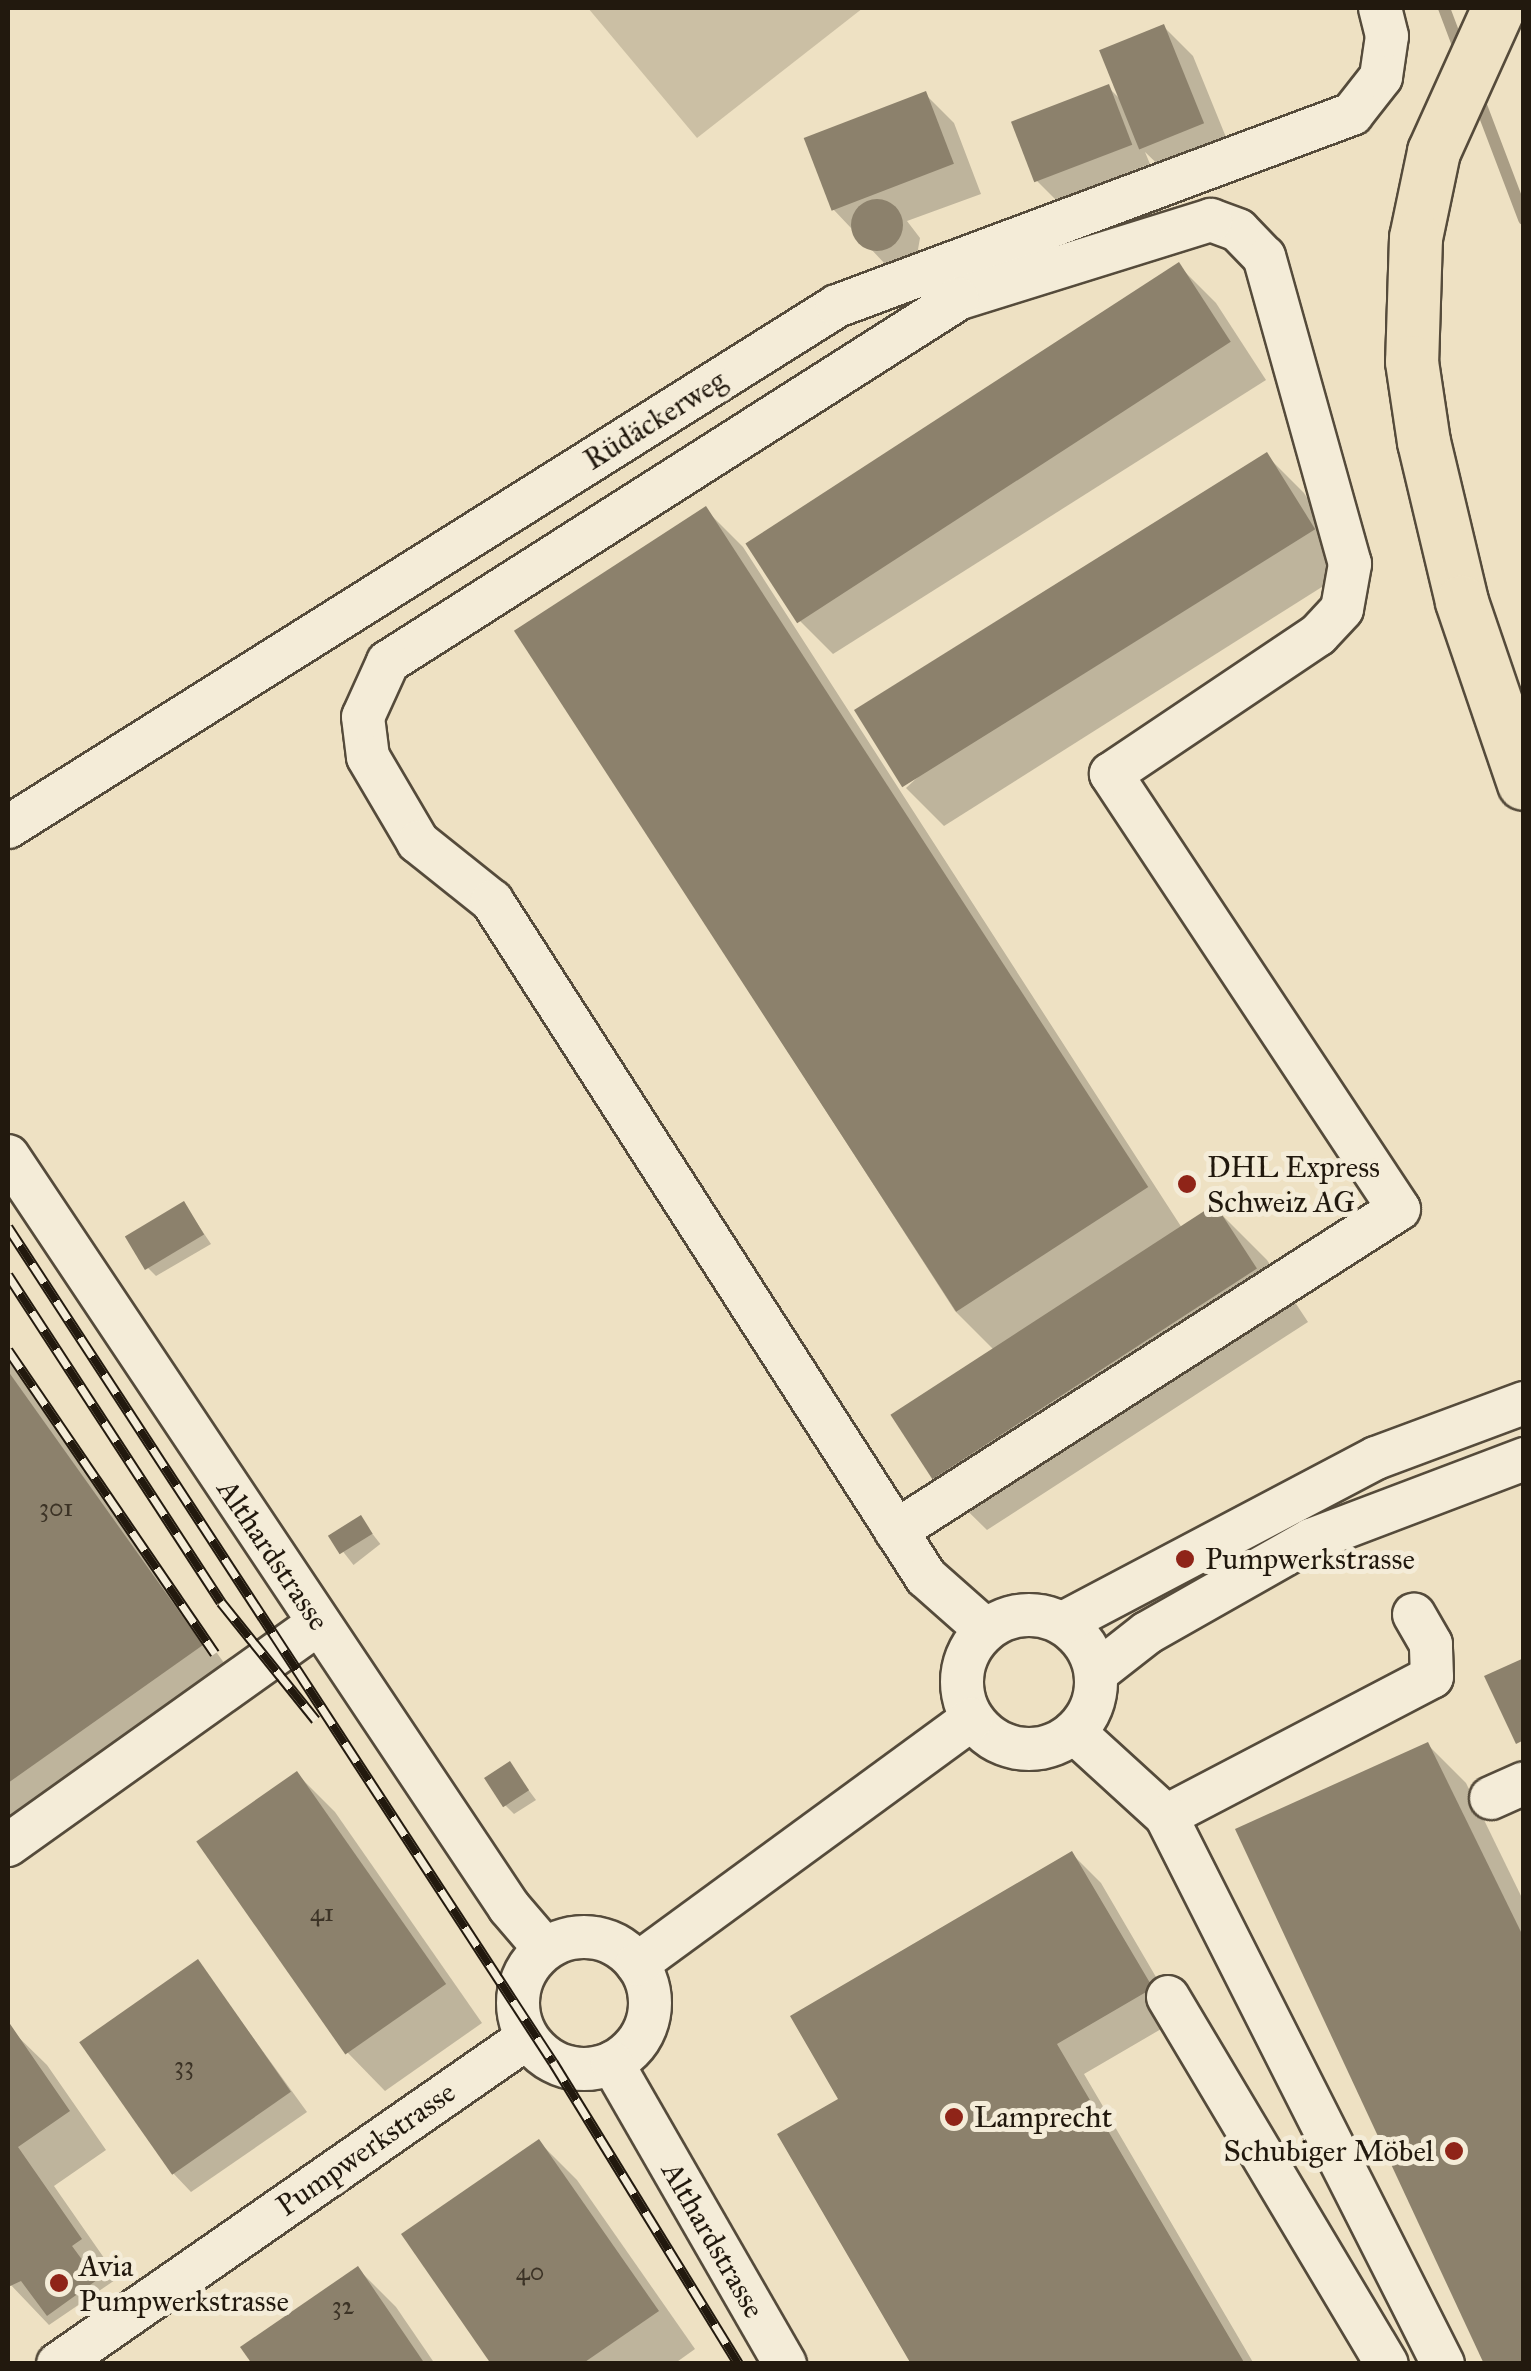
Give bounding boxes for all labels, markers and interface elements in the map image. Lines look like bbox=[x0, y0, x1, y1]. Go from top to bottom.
street label: Rüdäckerweg bbox=[577, 362, 733, 478]
place label: DHL Express Schweiz AG bbox=[1207, 1149, 1380, 1220]
marker: DHL Express Schweiz AG bbox=[1176, 1173, 1198, 1195]
street label: Althardstrasse bbox=[209, 1473, 337, 1637]
house number: 301 bbox=[39, 1493, 73, 1523]
place label: Pumpwerkstrasse bbox=[1205, 1541, 1415, 1577]
marker: Pumpwerkstrasse bbox=[1174, 1548, 1196, 1570]
house number: 41 bbox=[310, 1898, 334, 1928]
house number: 33 bbox=[174, 2051, 194, 2081]
street label: Pumpwerkstrasse bbox=[270, 2074, 462, 2224]
place label: Lamprecht bbox=[974, 2099, 1112, 2135]
marker: Lamprecht bbox=[943, 2106, 965, 2128]
place label: Schubiger Möbel bbox=[1224, 2133, 1434, 2169]
marker: Schubiger Möbel bbox=[1443, 2140, 1465, 2162]
street label: Althardstrasse bbox=[654, 2156, 772, 2324]
place label: Avia Pumpwerkstrasse bbox=[79, 2248, 289, 2318]
house number: 40 bbox=[516, 2257, 544, 2287]
marker: Avia Pumpwerkstrasse bbox=[48, 2272, 70, 2294]
house number: 32 bbox=[332, 2291, 354, 2321]

